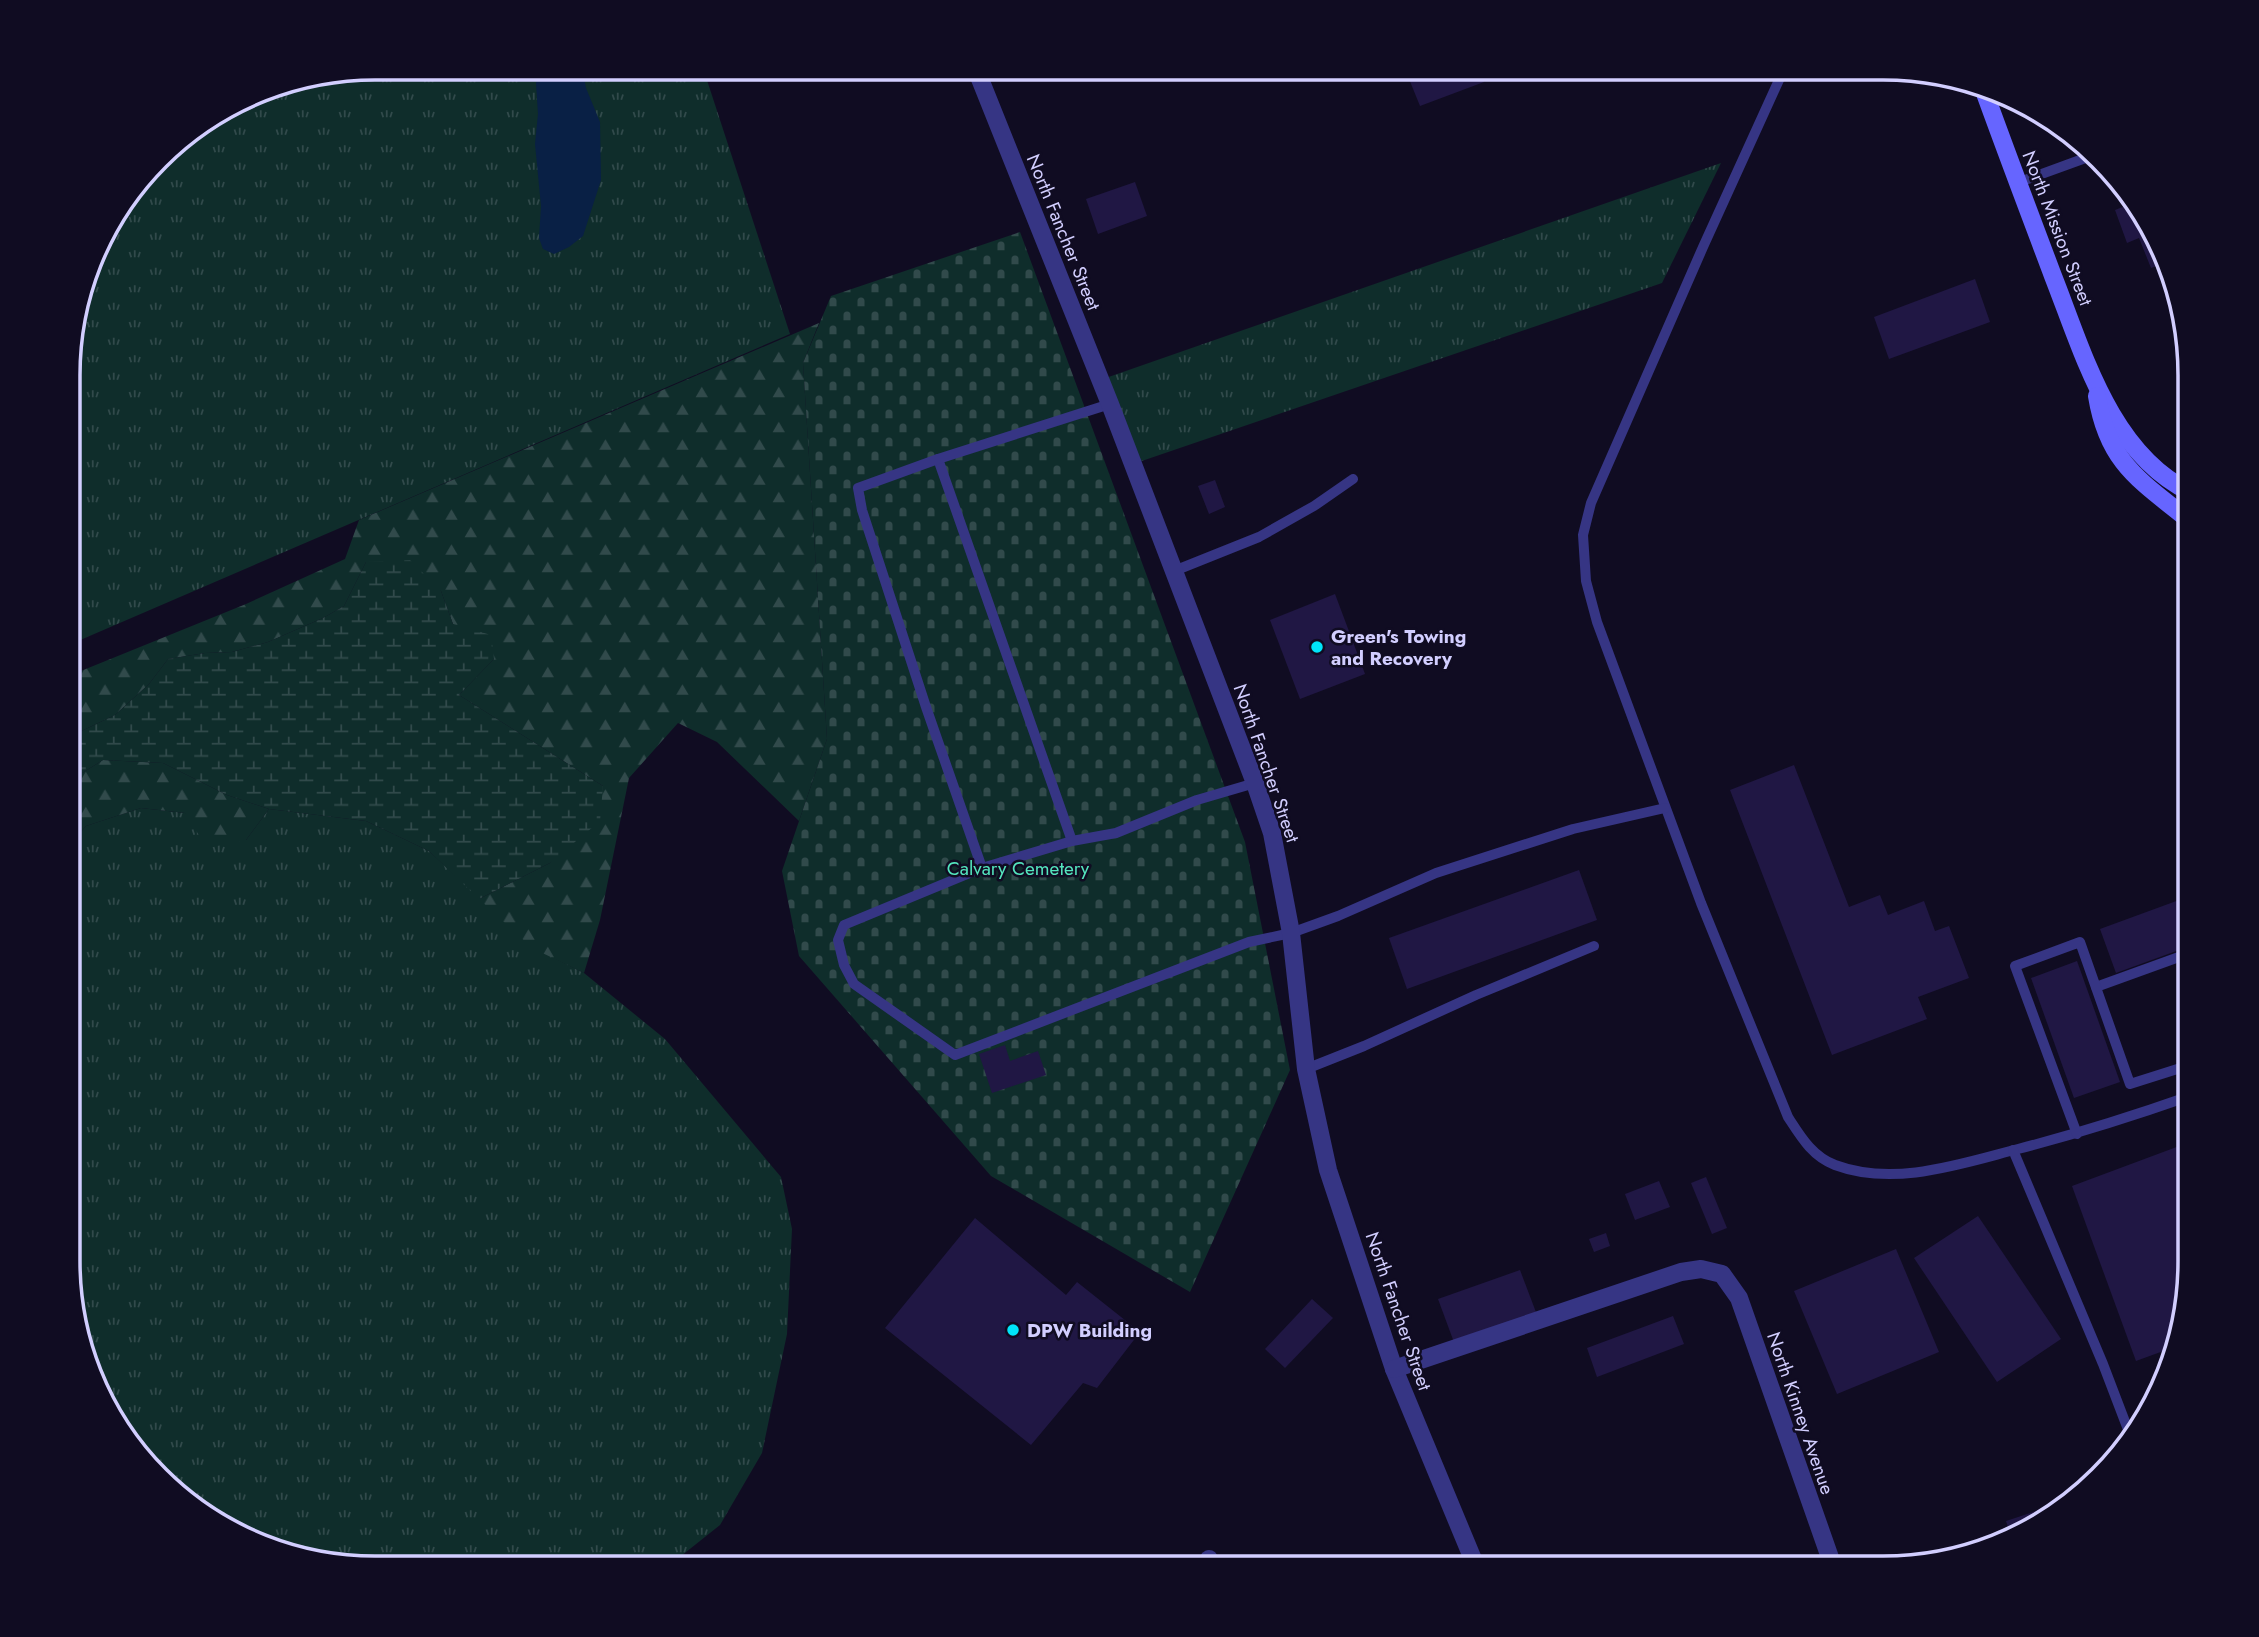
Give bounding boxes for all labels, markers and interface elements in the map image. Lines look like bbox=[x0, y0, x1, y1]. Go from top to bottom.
street label: North Mission Street bbox=[2016, 147, 2100, 310]
street label: North Fancher Street bbox=[1020, 150, 1107, 315]
place label: Green's Towing and Recovery bbox=[1331, 623, 1466, 672]
marker: Green's Towing and Recovery bbox=[1309, 639, 1325, 655]
street label: North Fancher Street bbox=[1227, 680, 1307, 847]
park label: Calvary Cemetery bbox=[947, 855, 1090, 882]
street label: North Fancher Street bbox=[1359, 1228, 1439, 1395]
place label: DPW Building bbox=[1027, 1317, 1152, 1344]
marker: DPW Building bbox=[1005, 1322, 1021, 1338]
street label: North Kinney Avenue bbox=[1760, 1328, 1841, 1498]

